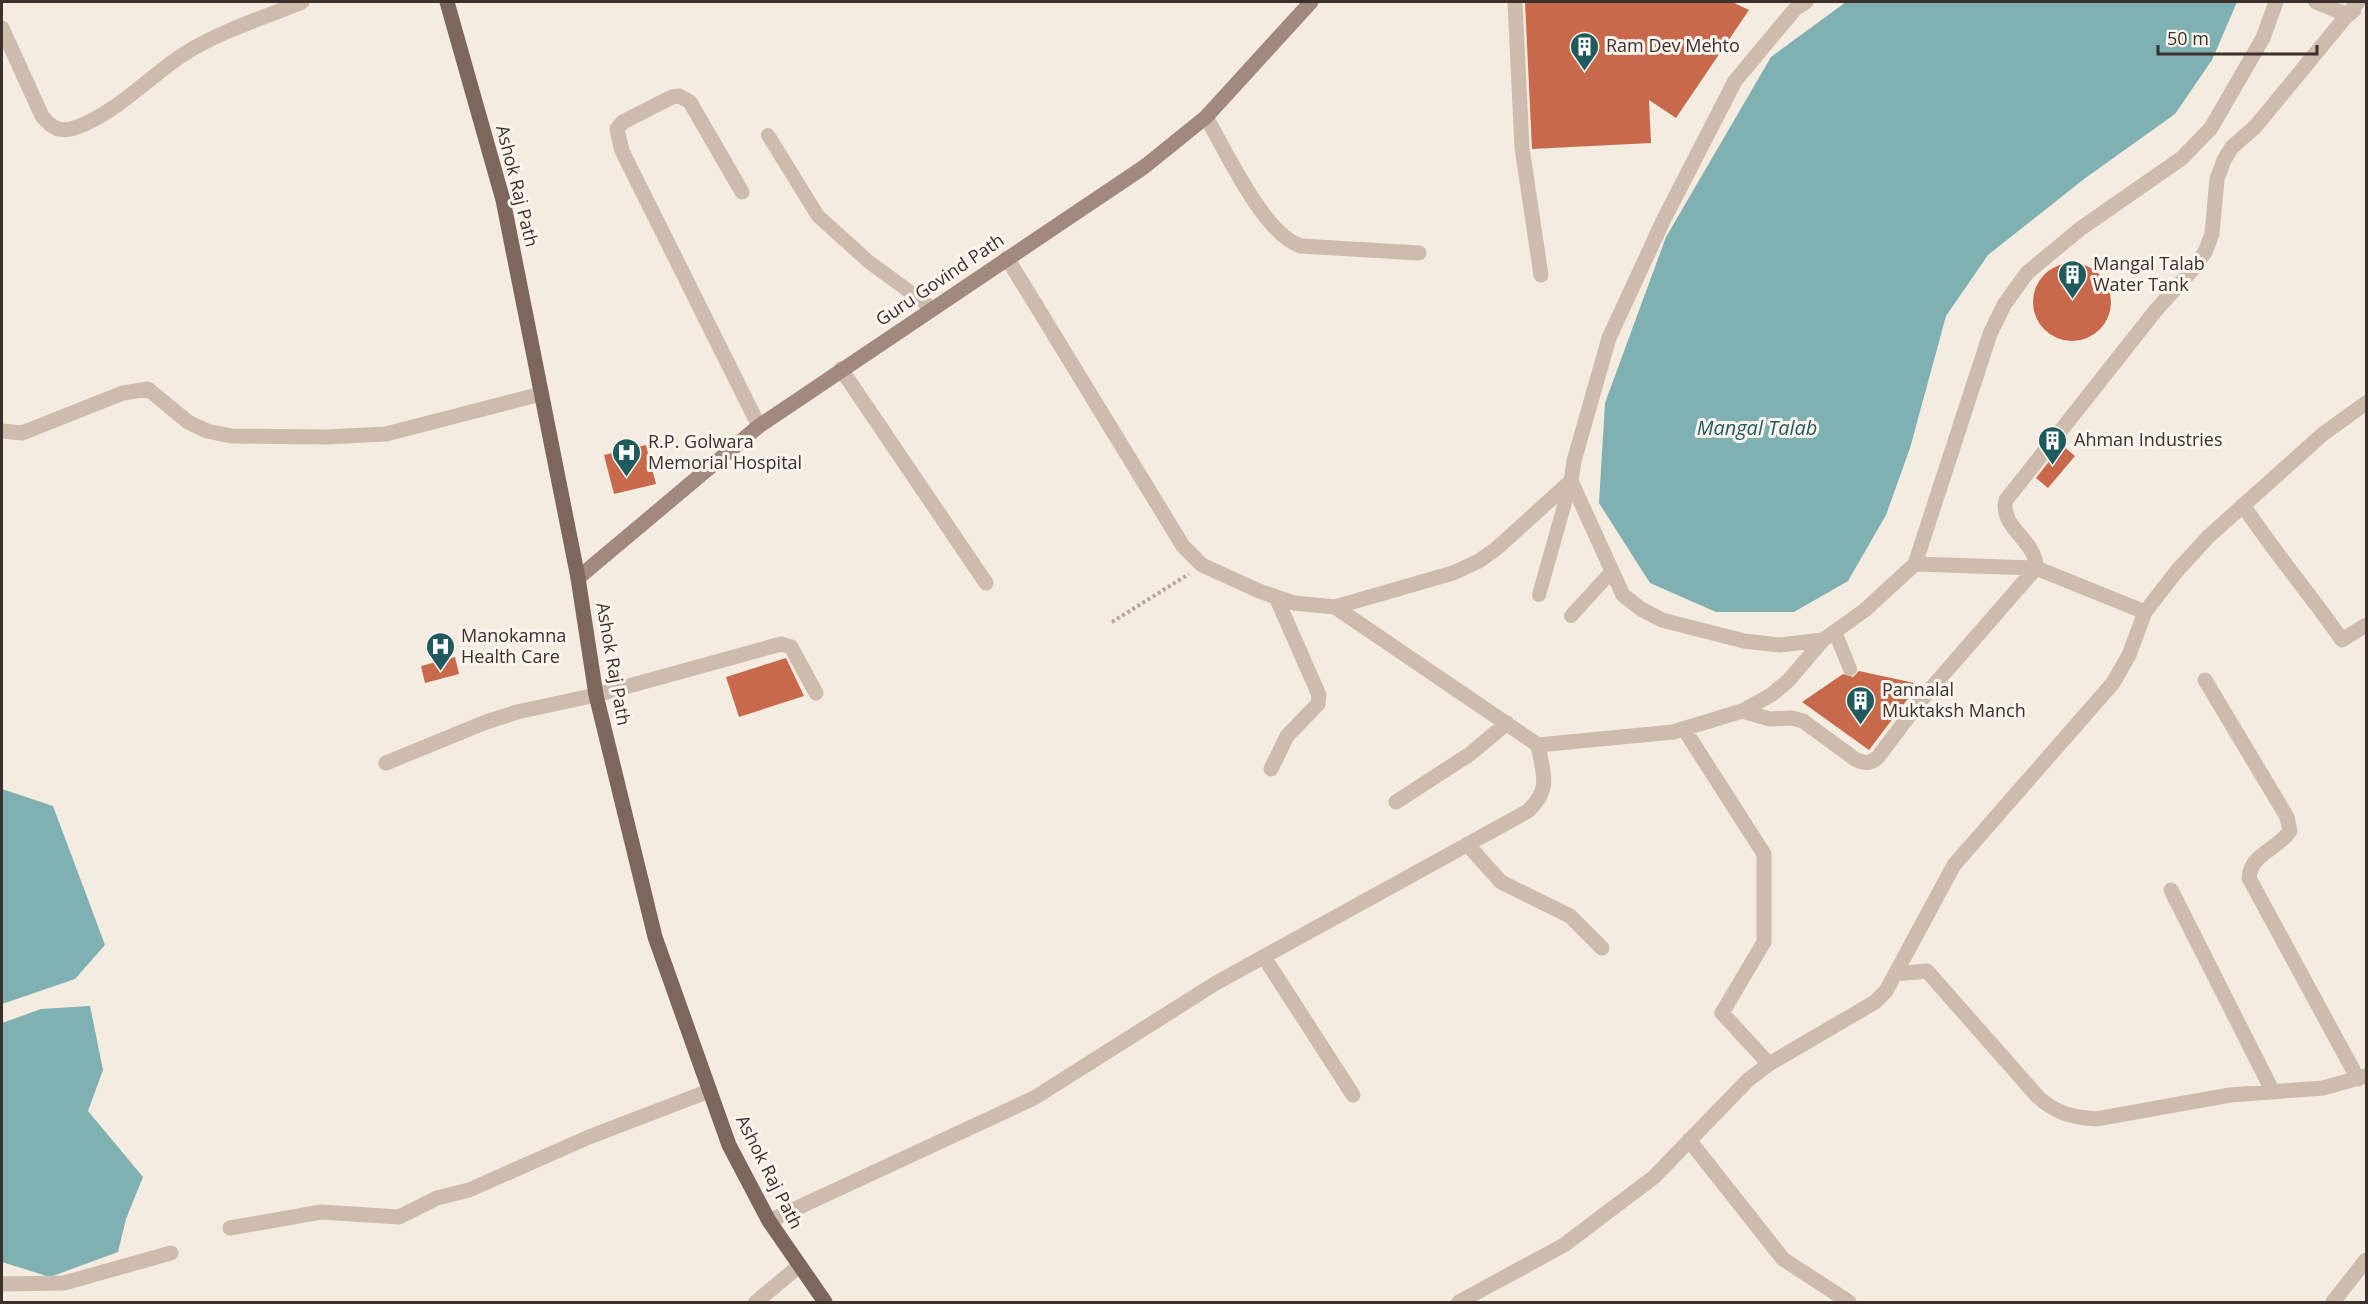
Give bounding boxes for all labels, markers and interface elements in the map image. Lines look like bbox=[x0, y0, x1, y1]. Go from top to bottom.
scale bar bbox=[2158, 18, 2317, 56]
text: 50 m bbox=[2167, 26, 2209, 50]
building icon: Ram Dev Mehto bbox=[1569, 30, 1601, 72]
place label: Ram Dev Mehto bbox=[1606, 33, 1740, 57]
street label: Ashok Raj Path bbox=[491, 122, 545, 249]
street label: Guru Govind Path bbox=[871, 227, 1008, 331]
place label: Mangal Talab Water Tank bbox=[2093, 251, 2205, 296]
building icon: Mangal Talab Water Tank bbox=[2056, 258, 2088, 300]
water label: Mangal Talab bbox=[1697, 414, 1817, 441]
building icon: Ahman Industries bbox=[2037, 424, 2069, 466]
place label: Ahman Industries bbox=[2074, 427, 2223, 451]
place label: R.P. Golwara Memorial Hospital bbox=[648, 429, 802, 474]
hospital icon: R.P. Golwara Memorial Hospital bbox=[611, 436, 643, 478]
street label: Ashok Raj Path bbox=[591, 600, 637, 727]
place label: Manokamna Health Care bbox=[461, 623, 566, 668]
hospital icon: Manokamna Health Care bbox=[424, 630, 456, 672]
place label: Pannalal Muktaksh Manch bbox=[1882, 677, 2026, 722]
building icon: Pannalal Muktaksh Manch bbox=[1845, 684, 1877, 726]
street label: Ashok Raj Path bbox=[731, 1111, 809, 1232]

